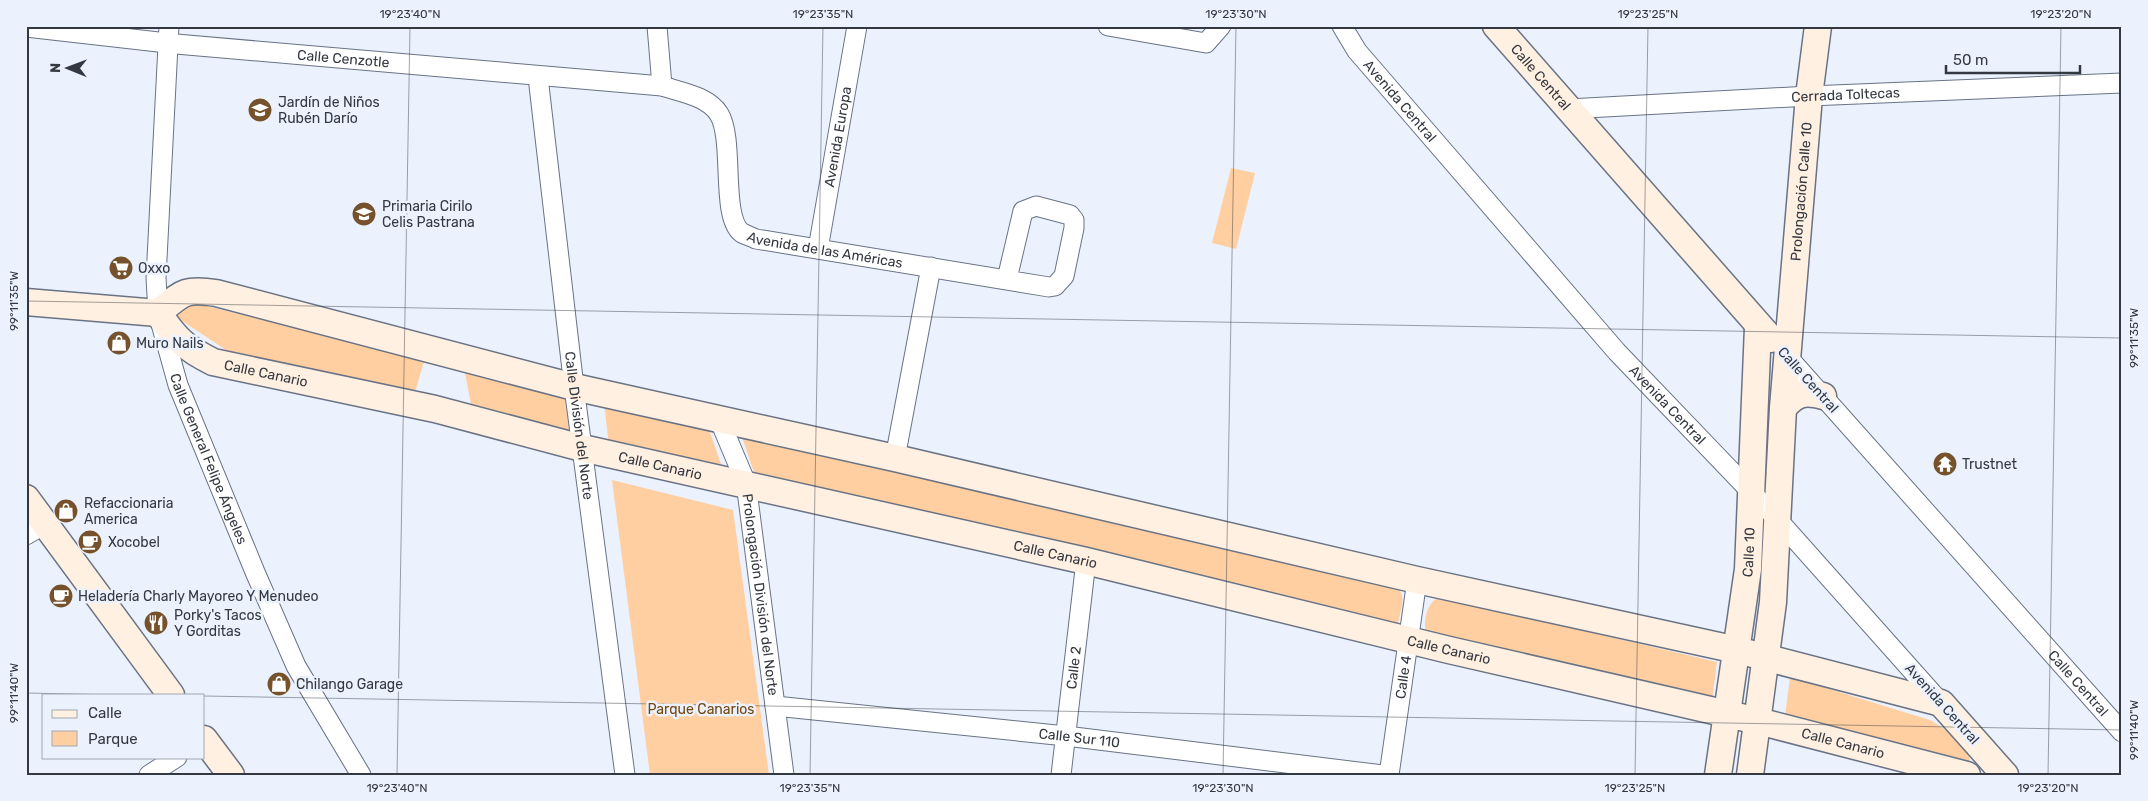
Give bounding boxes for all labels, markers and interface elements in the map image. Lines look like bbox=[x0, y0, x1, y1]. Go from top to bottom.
text: 19°23'40"N bbox=[379, 7, 441, 21]
text: 19°23'35"N bbox=[793, 7, 853, 21]
text: 19°23'30"N bbox=[1205, 7, 1267, 21]
text: 19°23'25"N bbox=[1618, 7, 1678, 21]
text: 19°23'20"N bbox=[2030, 7, 2092, 21]
street label: Calle Central bbox=[1507, 40, 1575, 114]
north arrow bbox=[42, 42, 92, 92]
scale bar bbox=[1946, 42, 2079, 74]
street label: Calle Cenzotle bbox=[297, 46, 390, 71]
text: 50 m bbox=[1953, 51, 1988, 69]
street label: Avenida Central bbox=[1360, 56, 1440, 145]
text: N bbox=[47, 63, 64, 73]
street label: Cerrada Toltecas bbox=[1791, 84, 1900, 105]
street label: Avenida Europa bbox=[820, 85, 855, 188]
place label: Jardín de Niños Rubén Darío bbox=[278, 94, 380, 127]
school or university icon: Jardín de Niños Rubén Darío bbox=[247, 97, 273, 123]
street label: Prolongación Calle 10 bbox=[1787, 121, 1815, 262]
place label: Primaria Cirilo Celis Pastrana bbox=[382, 198, 475, 231]
school or university icon: Primaria Cirilo Celis Pastrana bbox=[351, 201, 377, 227]
street label: Avenida de las Américas bbox=[745, 228, 904, 271]
supermarket icon: Oxxo bbox=[108, 255, 134, 281]
place label: Oxxo bbox=[138, 260, 170, 277]
text: 99°11'35"W bbox=[7, 271, 21, 331]
text: 99°11'35"W bbox=[2127, 308, 2141, 368]
shop icon: Muro Nails bbox=[106, 330, 132, 356]
place label: Muro Nails bbox=[136, 335, 204, 352]
street label: Calle Central bbox=[1774, 344, 1842, 416]
street label: Calle División del Norte bbox=[561, 351, 597, 501]
street label: Calle Canario bbox=[223, 356, 309, 390]
street label: Avenida Central bbox=[1626, 362, 1709, 448]
street label: Calle General Felipe Ángeles bbox=[167, 371, 251, 547]
street label: Calle Canario bbox=[617, 448, 704, 483]
temple icon: Trustnet bbox=[1932, 451, 1958, 477]
place label: Trustnet bbox=[1962, 456, 2018, 473]
street label: Prolongación División del Norte bbox=[739, 493, 782, 697]
place label: Refaccionaria America bbox=[84, 495, 173, 528]
shop icon: Refaccionaria America bbox=[53, 498, 79, 524]
street label: Calle 10 bbox=[1738, 527, 1758, 578]
cafe icon: Xocobel bbox=[77, 529, 103, 555]
place label: Xocobel bbox=[108, 534, 160, 551]
street label: Calle Canario bbox=[1012, 537, 1099, 572]
cafe icon: Heladería Charly Mayoreo Y Menudeo bbox=[48, 583, 74, 609]
place label: Heladería Charly Mayoreo Y Menudeo bbox=[78, 588, 319, 605]
place label: Porky's Tacos Y Gorditas bbox=[174, 607, 262, 640]
restaurant icon: Porky's Tacos Y Gorditas bbox=[143, 610, 169, 636]
street label: Calle Canario bbox=[1406, 632, 1492, 668]
street label: Calle 2 bbox=[1063, 645, 1084, 690]
street label: Calle Central bbox=[2045, 647, 2112, 720]
street label: Calle 4 bbox=[1392, 654, 1415, 700]
street label: Avenida Central bbox=[1901, 660, 1983, 748]
text: 99°11'40"W bbox=[7, 662, 21, 723]
shop icon: Chilango Garage bbox=[266, 671, 292, 697]
place label: Chilango Garage bbox=[296, 676, 403, 693]
legend bbox=[42, 694, 205, 758]
text: 99°11'40"W bbox=[2127, 699, 2141, 760]
park label: Parque Canarios bbox=[648, 701, 754, 718]
text: Calle bbox=[88, 704, 122, 722]
street label: Calle Canario bbox=[1800, 724, 1886, 762]
street label: Calle Sur 110 bbox=[1038, 725, 1121, 751]
text: Parque bbox=[88, 730, 138, 748]
text: 19°23'40"N bbox=[366, 781, 428, 795]
text: 19°23'35"N bbox=[780, 781, 840, 795]
text: 19°23'30"N bbox=[1192, 781, 1254, 795]
text: 19°23'25"N bbox=[1605, 781, 1665, 795]
text: 19°23'20"N bbox=[2017, 781, 2079, 795]

